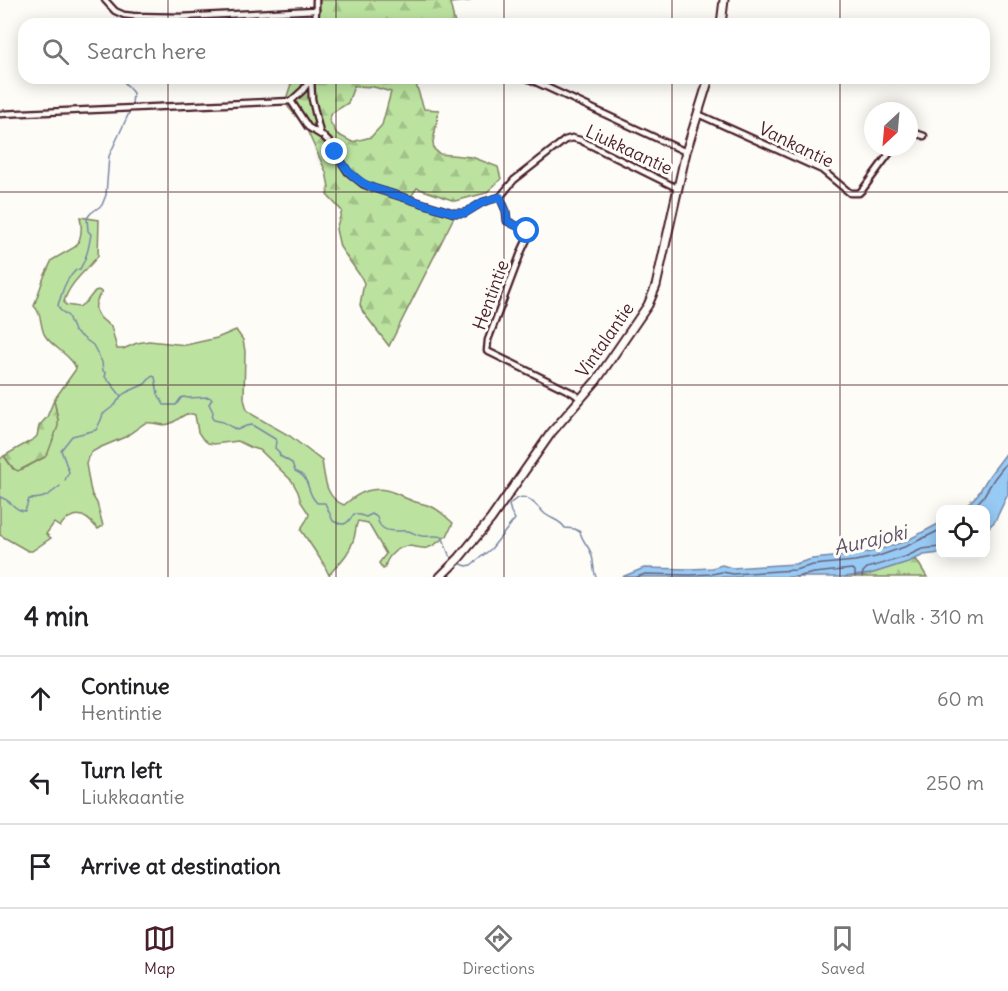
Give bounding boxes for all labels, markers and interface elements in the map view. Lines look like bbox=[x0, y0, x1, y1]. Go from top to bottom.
search box bbox=[18, 18, 990, 84]
icon: search bbox=[39, 35, 72, 68]
text: Search here bbox=[87, 37, 206, 65]
north arrow bbox=[864, 102, 918, 156]
street label: Vankantie bbox=[755, 117, 837, 173]
street label: Liukkaantie bbox=[582, 119, 676, 180]
route end bbox=[321, 138, 347, 164]
route start bbox=[513, 217, 539, 243]
street label: Hentintie bbox=[467, 257, 514, 333]
street label: Vintalantie bbox=[570, 298, 639, 382]
map controls bbox=[936, 505, 990, 559]
button: locate bbox=[936, 505, 990, 559]
water label: Aurajoki bbox=[831, 518, 911, 560]
text: 4 min bbox=[24, 600, 89, 633]
text: Walk · 310 m bbox=[872, 604, 984, 629]
text: Continue bbox=[81, 672, 170, 700]
icon: ahead bbox=[24, 682, 57, 715]
text: 60 m bbox=[937, 686, 984, 711]
text: Hentintie bbox=[81, 700, 162, 725]
text: Turn left bbox=[81, 756, 162, 784]
icon: left bbox=[24, 766, 57, 799]
text: 250 m bbox=[926, 770, 984, 795]
text: Liukkaantie bbox=[81, 784, 184, 809]
icon: arrive bbox=[24, 850, 57, 883]
text: Arrive at destination bbox=[81, 852, 281, 880]
tab: Map bbox=[143, 922, 176, 978]
tab: Directions bbox=[462, 922, 535, 978]
tab: Saved bbox=[821, 922, 865, 978]

